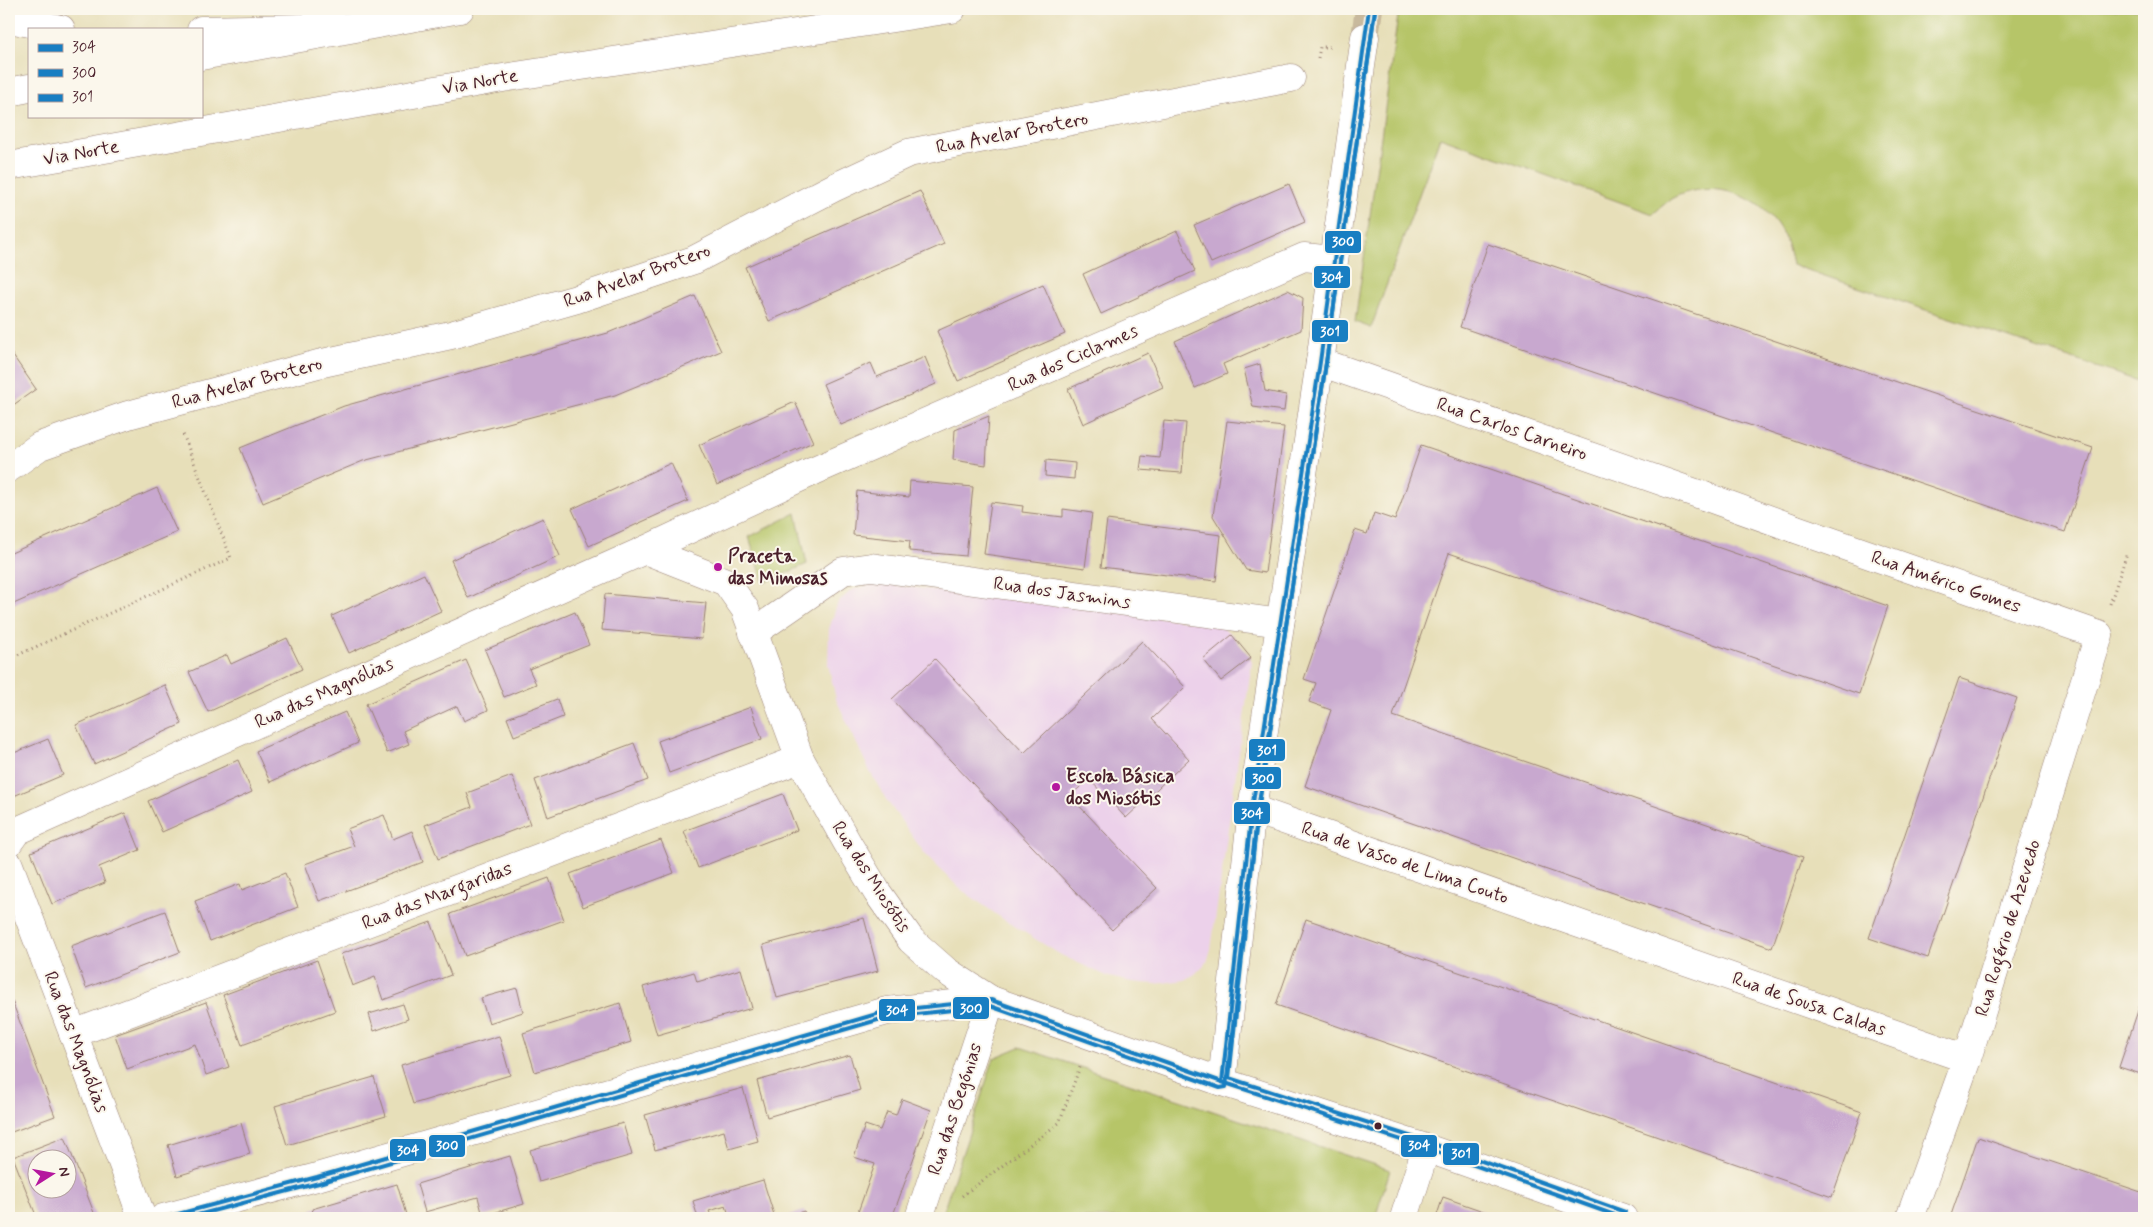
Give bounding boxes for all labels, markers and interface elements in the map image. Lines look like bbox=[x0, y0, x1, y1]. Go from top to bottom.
legend bbox=[28, 28, 202, 118]
text: 304 bbox=[72, 38, 96, 58]
street label: Via Norte bbox=[440, 63, 520, 101]
text: 300 bbox=[72, 64, 96, 84]
text: 301 bbox=[72, 88, 93, 108]
street label: Rua Avelar Brotero bbox=[934, 106, 1090, 160]
street label: Via Norte bbox=[41, 134, 121, 172]
line badge: 300 bbox=[1324, 230, 1362, 254]
text: 300 bbox=[1332, 233, 1354, 251]
street label: Rua Avelar Brotero bbox=[560, 238, 714, 314]
line badge: 304 bbox=[1313, 265, 1351, 289]
text: 304 bbox=[1321, 269, 1344, 287]
street label: Rua dos Ciclames bbox=[1004, 318, 1143, 398]
line badge: 301 bbox=[1311, 319, 1349, 343]
text: 301 bbox=[1320, 323, 1340, 341]
street label: Rua Avelar Brotero bbox=[169, 351, 325, 415]
street label: Rua Carlos Carneiro bbox=[1433, 391, 1591, 467]
place label: Praceta das Mimosas bbox=[728, 544, 828, 591]
street label: Rua Américo Gomes bbox=[1868, 545, 2024, 619]
marker: Praceta das Mimosas bbox=[712, 561, 724, 573]
street label: Rua dos Jasmins bbox=[992, 571, 1133, 615]
street label: Rua das Magnólias bbox=[251, 651, 398, 736]
line badge: 301 bbox=[1248, 738, 1286, 762]
text: 301 bbox=[1257, 742, 1277, 760]
place label: Escola Básica dos Miosótis bbox=[1066, 764, 1175, 811]
line badge: 300 bbox=[1244, 766, 1282, 790]
text: 300 bbox=[1252, 770, 1274, 788]
marker: Escola Básica dos Miosótis bbox=[1050, 781, 1062, 793]
line badge: 304 bbox=[1233, 801, 1271, 825]
text: 304 bbox=[1241, 805, 1264, 823]
street label: Rua dos Miosótis bbox=[826, 816, 917, 938]
street label: Rua de Vasco de Lima Couto bbox=[1298, 816, 1512, 910]
street label: Rua Rogério de Azevedo bbox=[1969, 836, 2050, 1020]
street label: Rua das Margaridas bbox=[358, 856, 517, 939]
street label: Rua de Sousa Caldas bbox=[1729, 966, 1890, 1042]
street label: Rua das Magnólias bbox=[37, 968, 115, 1117]
line badge: 300 bbox=[952, 996, 990, 1020]
line badge: 304 bbox=[878, 998, 916, 1022]
text: 300 bbox=[960, 1000, 982, 1018]
text: 304 bbox=[886, 1002, 909, 1020]
street label: Rua das Begónias bbox=[922, 1040, 989, 1179]
unlabelled marker bbox=[1373, 1121, 1383, 1131]
line badge: 300 bbox=[428, 1134, 466, 1158]
line badge: 304 bbox=[1400, 1134, 1438, 1158]
text: 300 bbox=[436, 1137, 458, 1155]
text: 304 bbox=[1408, 1137, 1431, 1155]
line badge: 304 bbox=[389, 1138, 427, 1162]
text: 304 bbox=[397, 1142, 420, 1160]
line badge: 301 bbox=[1442, 1142, 1480, 1166]
text: 301 bbox=[1451, 1145, 1471, 1163]
north arrow bbox=[28, 1150, 78, 1200]
text: N bbox=[54, 1165, 74, 1178]

